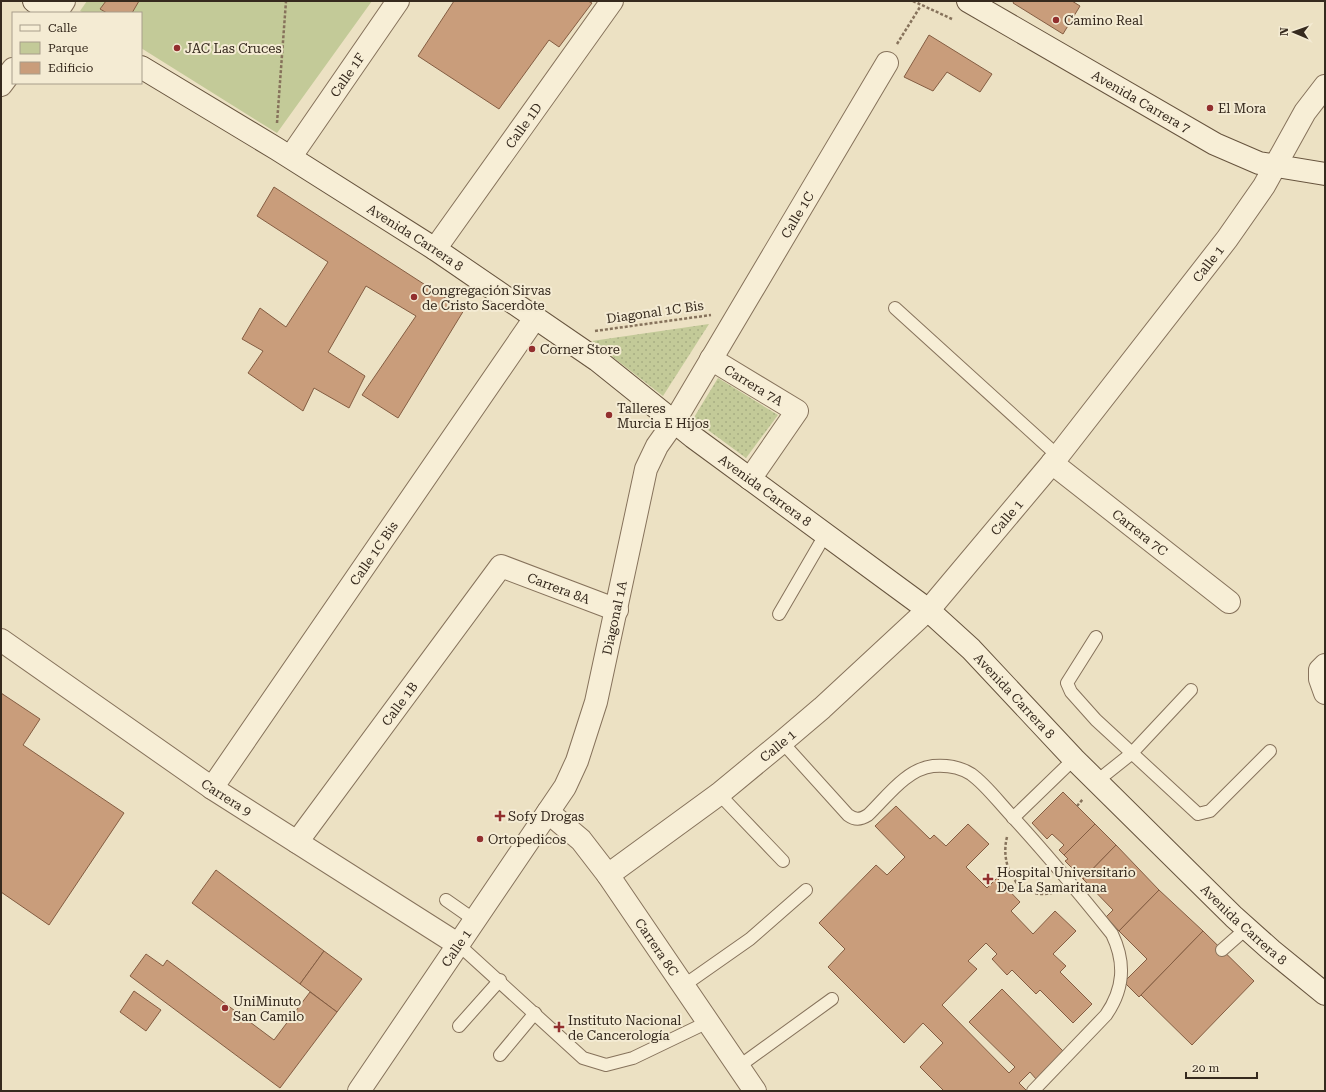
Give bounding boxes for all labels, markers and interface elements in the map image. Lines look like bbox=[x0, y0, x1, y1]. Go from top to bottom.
legend bbox=[12, 12, 142, 84]
north arrow bbox=[1274, 12, 1314, 52]
place label: Camino Real bbox=[1064, 13, 1143, 28]
marker: Camino Real bbox=[1051, 15, 1061, 25]
text: Calle bbox=[48, 21, 78, 35]
text: N bbox=[1278, 27, 1291, 36]
text: Parque bbox=[48, 41, 89, 55]
place label: JAC Las Cruces bbox=[185, 41, 282, 56]
marker: JAC Las Cruces bbox=[172, 43, 182, 53]
street label: Calle 1F bbox=[327, 50, 368, 100]
text: Edificio bbox=[48, 61, 93, 75]
street label: Avenida Carrera 7 bbox=[1089, 67, 1193, 136]
street label: Calle 1D bbox=[502, 100, 545, 151]
place label: El Mora bbox=[1218, 101, 1266, 116]
marker: El Mora bbox=[1205, 103, 1215, 113]
street label: Calle 1C bbox=[777, 189, 817, 241]
street label: Avenida Carrera 8 bbox=[365, 201, 466, 274]
street label: Calle 1 bbox=[1189, 242, 1227, 285]
place label: Congregación Sirvas de Cristo Sacerdote bbox=[422, 283, 551, 313]
marker: Congregación Sirvas de Cristo Sacerdote bbox=[409, 292, 419, 302]
street label: Diagonal 1C Bis bbox=[605, 298, 705, 326]
place label: Corner Store bbox=[540, 342, 620, 357]
marker: Corner Store bbox=[527, 344, 537, 354]
street label: Carrera 7A bbox=[722, 361, 786, 408]
place label: Talleres Murcia E Hijos bbox=[617, 401, 709, 431]
marker: Talleres Murcia E Hijos bbox=[604, 410, 614, 420]
street label: Avenida Carrera 8 bbox=[716, 451, 815, 529]
street label: Calle 1 bbox=[987, 496, 1026, 538]
street label: Carrera 7C bbox=[1109, 506, 1171, 559]
street label: Calle 1C Bis bbox=[346, 518, 401, 588]
street label: Carrera 8A bbox=[525, 569, 592, 607]
street label: Diagonal 1A bbox=[599, 579, 629, 656]
street label: Avenida Carrera 8 bbox=[971, 650, 1058, 741]
street label: Calle 1B bbox=[378, 679, 421, 729]
street label: Calle 1 bbox=[757, 726, 799, 765]
street label: Carrera 9 bbox=[199, 775, 255, 819]
place label: Sofy Drogas bbox=[508, 809, 584, 824]
marker: Sofy Drogas bbox=[495, 811, 505, 821]
place label: Ortopedicos bbox=[488, 832, 566, 847]
marker: Ortopedicos bbox=[475, 834, 485, 844]
place label: Hospital Universitario De La Samaritana bbox=[997, 865, 1136, 895]
marker: Hospital Universitario De La Samaritana bbox=[982, 873, 994, 885]
street label: Avenida Carrera 8 bbox=[1198, 881, 1290, 967]
street label: Carrera 8C bbox=[632, 915, 682, 979]
street label: Calle 1 bbox=[438, 926, 474, 969]
place label: UniMinuto San Camilo bbox=[233, 994, 304, 1024]
marker: UniMinuto San Camilo bbox=[220, 1003, 230, 1013]
place label: Instituto Nacional de Cancerología bbox=[568, 1013, 681, 1043]
marker: Instituto Nacional de Cancerología bbox=[553, 1021, 565, 1033]
scale bar bbox=[1186, 1054, 1257, 1080]
text: 20 m bbox=[1192, 1061, 1219, 1075]

